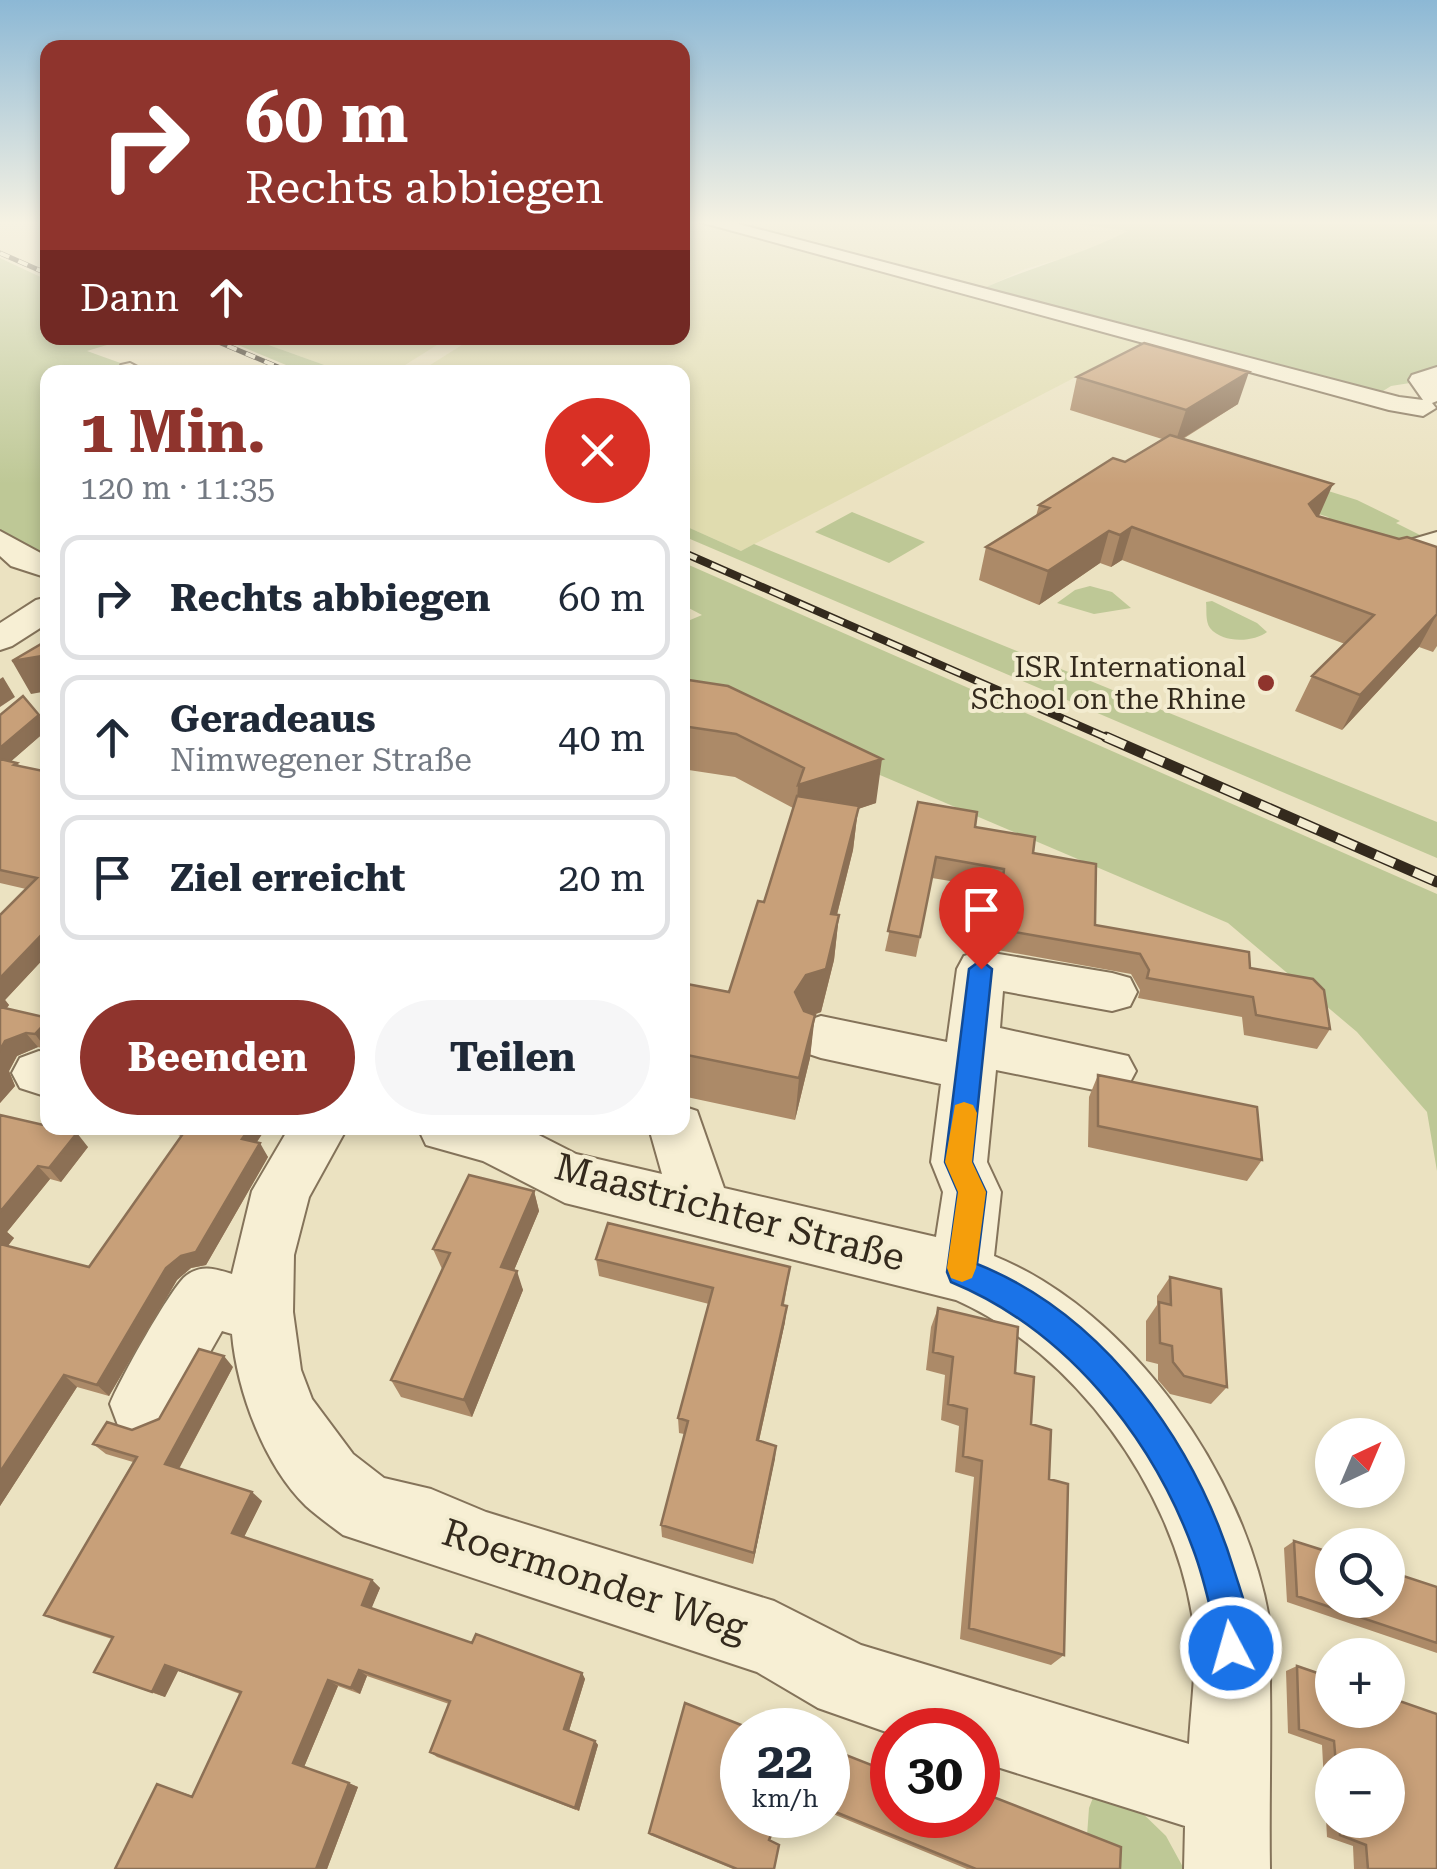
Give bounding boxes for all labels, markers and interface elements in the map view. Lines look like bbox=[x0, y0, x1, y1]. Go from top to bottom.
text: 60 m bbox=[245, 77, 409, 159]
icon: right bbox=[80, 80, 210, 210]
text: Rechts abbiegen bbox=[245, 161, 604, 214]
icon: ahead bbox=[199, 270, 254, 325]
text: Dann bbox=[80, 276, 179, 320]
text: 1 Min. bbox=[80, 396, 266, 467]
button: close bbox=[545, 398, 650, 503]
text: 120 m · 11:35 bbox=[80, 469, 275, 507]
icon: right bbox=[85, 570, 140, 625]
text: Rechts abbiegen bbox=[170, 576, 491, 620]
text: 60 m bbox=[558, 576, 645, 620]
place label: ISR International School on the Rhine bbox=[971, 651, 1246, 716]
marker: ISR International School on the Rhine bbox=[1255, 672, 1277, 694]
text: Geradeaus bbox=[170, 697, 376, 741]
icon: ahead bbox=[85, 710, 140, 765]
text: 40 m bbox=[558, 716, 645, 760]
text: Nimwegener Straße bbox=[170, 741, 472, 779]
icon: arrive bbox=[85, 850, 140, 905]
text: Ziel erreicht bbox=[170, 856, 405, 900]
text: 20 m bbox=[558, 856, 645, 900]
pin bbox=[939, 867, 1024, 970]
icon: arrive bbox=[954, 882, 1009, 937]
button: Beenden bbox=[80, 1000, 355, 1115]
button: Teilen bbox=[375, 1000, 650, 1115]
street label: Maastrichter Straße bbox=[550, 1144, 910, 1280]
north arrow bbox=[1315, 1418, 1405, 1508]
map controls bbox=[1315, 1418, 1405, 1838]
street label: Roermonder Weg bbox=[437, 1510, 753, 1651]
button: search bbox=[1315, 1528, 1405, 1618]
position arrow bbox=[1179, 1596, 1283, 1700]
button: + bbox=[1315, 1638, 1405, 1728]
speed limit sign: 30 bbox=[870, 1708, 1000, 1838]
text: 22 bbox=[757, 1732, 813, 1790]
button: − bbox=[1315, 1748, 1405, 1838]
text: km/h bbox=[752, 1784, 818, 1813]

